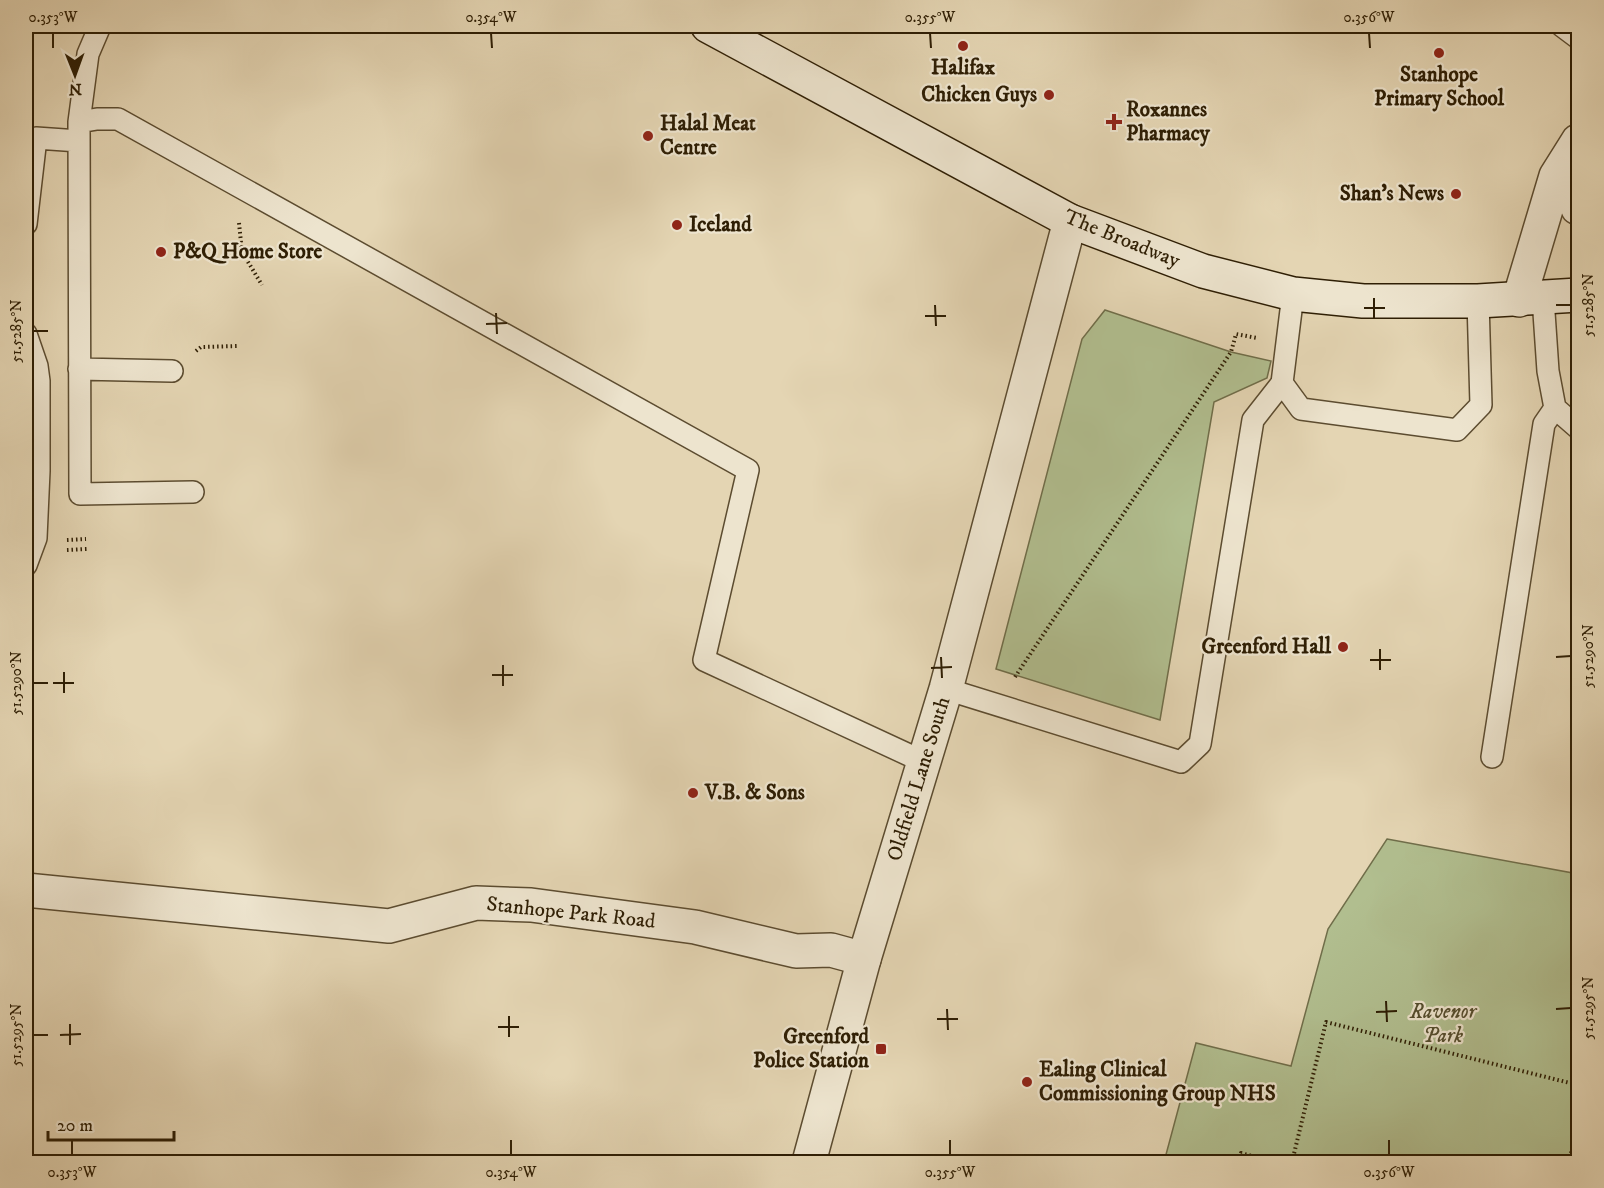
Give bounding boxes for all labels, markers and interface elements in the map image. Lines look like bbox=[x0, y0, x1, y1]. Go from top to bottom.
text: 0.353°W bbox=[29, 8, 78, 27]
text: 0.354°W bbox=[465, 8, 517, 27]
text: 0.355°W bbox=[905, 8, 956, 27]
text: 0.356°W bbox=[1343, 8, 1395, 27]
marker: Halifax bbox=[956, 39, 970, 53]
north arrow bbox=[45, 45, 105, 105]
marker: Stanhope Primary School bbox=[1432, 46, 1446, 60]
place label: Halifax bbox=[931, 55, 996, 81]
place label: Stanhope Primary School bbox=[1374, 62, 1505, 112]
text: N bbox=[69, 79, 82, 99]
place label: Chicken Guys bbox=[921, 82, 1037, 108]
marker: Chicken Guys bbox=[1042, 88, 1056, 102]
place label: Roxannes Pharmacy bbox=[1126, 97, 1211, 147]
place label: Halal Meat Centre bbox=[660, 111, 756, 161]
marker: Roxannes Pharmacy bbox=[1107, 115, 1121, 129]
marker: Halal Meat Centre bbox=[641, 129, 655, 143]
place label: Shan's News bbox=[1340, 181, 1444, 207]
marker: Shan's News bbox=[1449, 187, 1463, 201]
street label: The Broadway bbox=[1060, 204, 1185, 274]
place label: Iceland bbox=[689, 212, 752, 238]
marker: Iceland bbox=[670, 218, 684, 232]
place label: P&Q Home Store bbox=[173, 239, 323, 265]
marker: P&Q Home Store bbox=[154, 245, 168, 259]
text: 51.5285°N bbox=[1579, 273, 1598, 337]
text: 51.5285°N bbox=[7, 299, 26, 363]
text: 51.5290°N bbox=[1579, 624, 1598, 688]
place label: Greenford Hall bbox=[1202, 634, 1332, 660]
marker: Greenford Hall bbox=[1336, 640, 1350, 654]
text: 51.5290°N bbox=[7, 651, 26, 715]
street label: Oldfield Lane South bbox=[882, 694, 956, 864]
place label: V.B. & Sons bbox=[704, 780, 805, 806]
marker: V.B. & Sons bbox=[686, 786, 700, 800]
street label: Stanhope Park Road bbox=[485, 891, 657, 935]
text: 51.5295°N bbox=[1579, 976, 1598, 1040]
park label: Ravenor Park bbox=[1409, 999, 1478, 1049]
text: 51.5295°N bbox=[7, 1003, 26, 1067]
place label: Greenford Police Station bbox=[753, 1024, 870, 1074]
marker: Greenford Police Station bbox=[874, 1042, 888, 1056]
place label: Ealing Clinical Commissioning Group NHS bbox=[1039, 1057, 1276, 1107]
marker: Ealing Clinical Commissioning Group NHS bbox=[1020, 1075, 1034, 1089]
scale bar bbox=[48, 1104, 174, 1142]
text: 20 m bbox=[57, 1115, 93, 1137]
text: 0.353°W bbox=[48, 1163, 97, 1182]
text: 0.354°W bbox=[485, 1163, 537, 1182]
text: 0.355°W bbox=[925, 1163, 976, 1182]
text: 0.356°W bbox=[1363, 1163, 1415, 1182]

